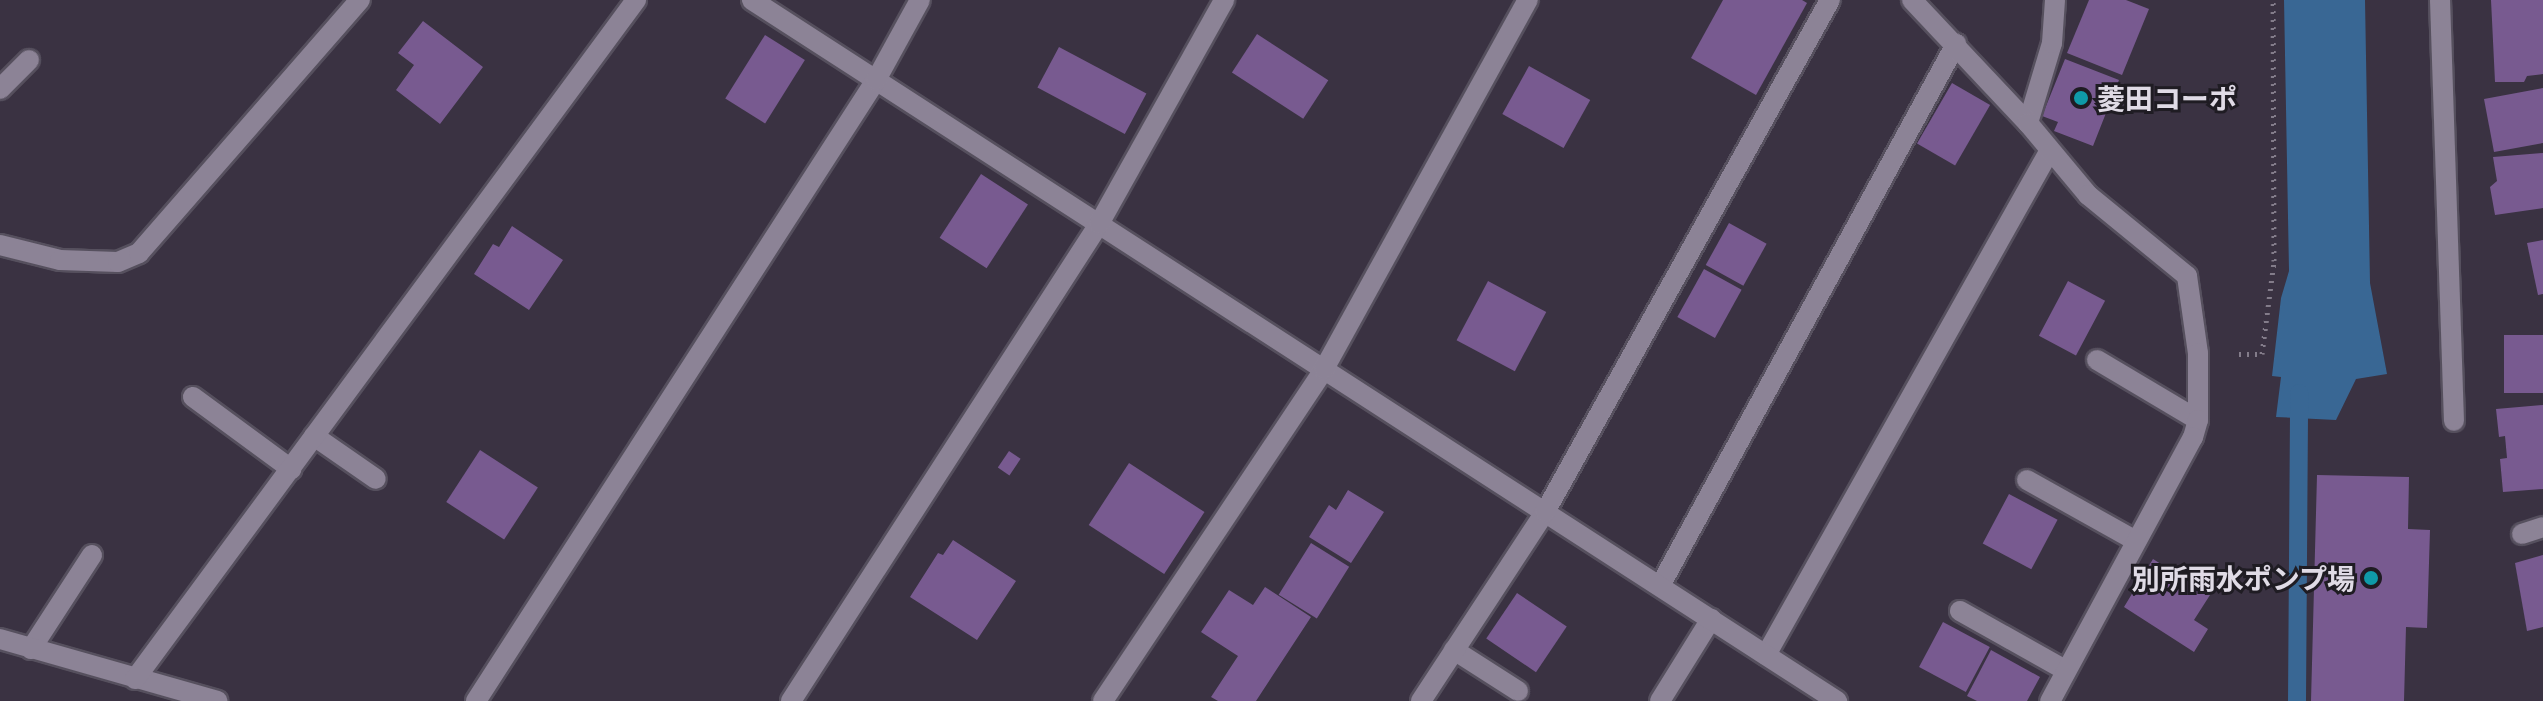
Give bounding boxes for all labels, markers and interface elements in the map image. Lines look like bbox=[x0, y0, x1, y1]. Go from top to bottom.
place label: 菱田コーポ bbox=[2097, 81, 2237, 115]
marker: 菱田コーポ bbox=[2072, 89, 2090, 107]
place label: 別所雨水ポンプ場 bbox=[2131, 561, 2355, 595]
marker: 別所雨水ポンプ場 bbox=[2362, 569, 2380, 587]

